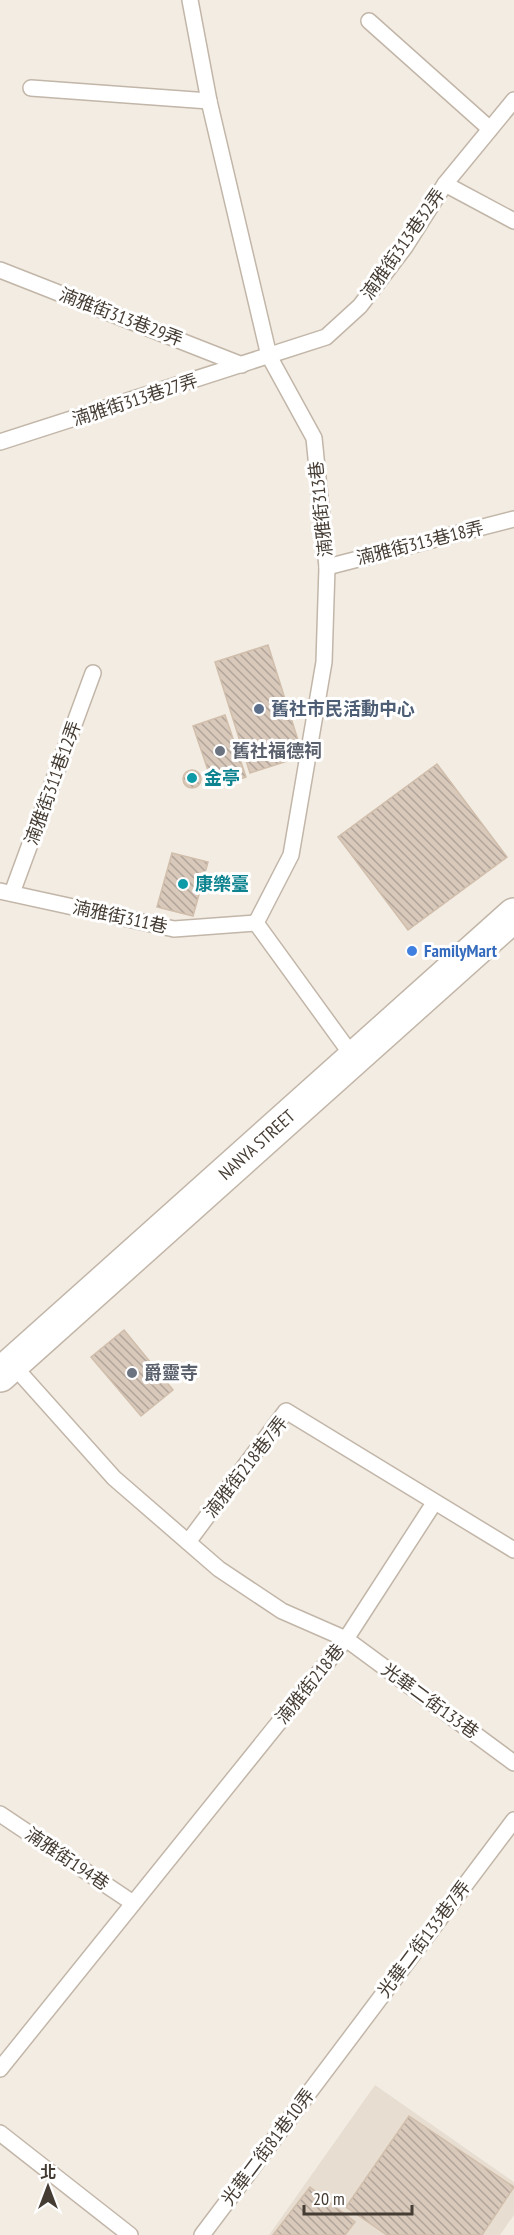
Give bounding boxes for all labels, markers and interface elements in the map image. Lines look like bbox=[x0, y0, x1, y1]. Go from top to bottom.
street label: 湳雅街313巷32弄 bbox=[356, 184, 449, 304]
street label: 湳雅街313巷29弄 bbox=[56, 282, 186, 351]
street label: 湳雅街313巷27弄 bbox=[69, 368, 200, 431]
street label: 湳雅街313巷 bbox=[304, 460, 337, 558]
street label: 湳雅街313巷18弄 bbox=[354, 516, 486, 569]
place label: 舊社市民活動中心 bbox=[271, 697, 415, 720]
marker: 舊社市民活動中心 bbox=[252, 702, 266, 716]
street label: 湳雅街311巷12弄 bbox=[19, 718, 86, 848]
place label: 舊社福德祠 bbox=[232, 739, 322, 762]
marker: 舊社福德祠 bbox=[213, 744, 227, 758]
place label: 金亭 bbox=[204, 766, 240, 789]
marker: 金亭 bbox=[185, 771, 199, 785]
place label: 康樂臺 bbox=[195, 872, 249, 895]
marker: 康樂臺 bbox=[176, 877, 190, 891]
street label: 湳雅街311巷 bbox=[71, 895, 170, 938]
place label: FamilyMart bbox=[424, 939, 498, 962]
marker: FamilyMart bbox=[405, 944, 419, 958]
street label: NANYA STREET bbox=[214, 1104, 300, 1185]
place label: 爵靈寺 bbox=[144, 1361, 198, 1384]
marker: 爵靈寺 bbox=[125, 1366, 139, 1380]
street label: 湳雅街218巷7弄 bbox=[199, 1411, 292, 1522]
street label: 湳雅街218巷 bbox=[270, 1639, 349, 1728]
street label: 光華二街133巷 bbox=[377, 1658, 483, 1743]
street label: 湳雅街194巷 bbox=[21, 1822, 114, 1895]
street label: 光華二街133巷7弄 bbox=[372, 1876, 475, 2002]
street label: 光華二街81巷10弄 bbox=[216, 2084, 319, 2210]
north arrow bbox=[18, 2157, 78, 2217]
text: 北 bbox=[40, 2162, 56, 2182]
scale bar bbox=[304, 2178, 412, 2216]
text: 20 m bbox=[313, 2187, 345, 2210]

